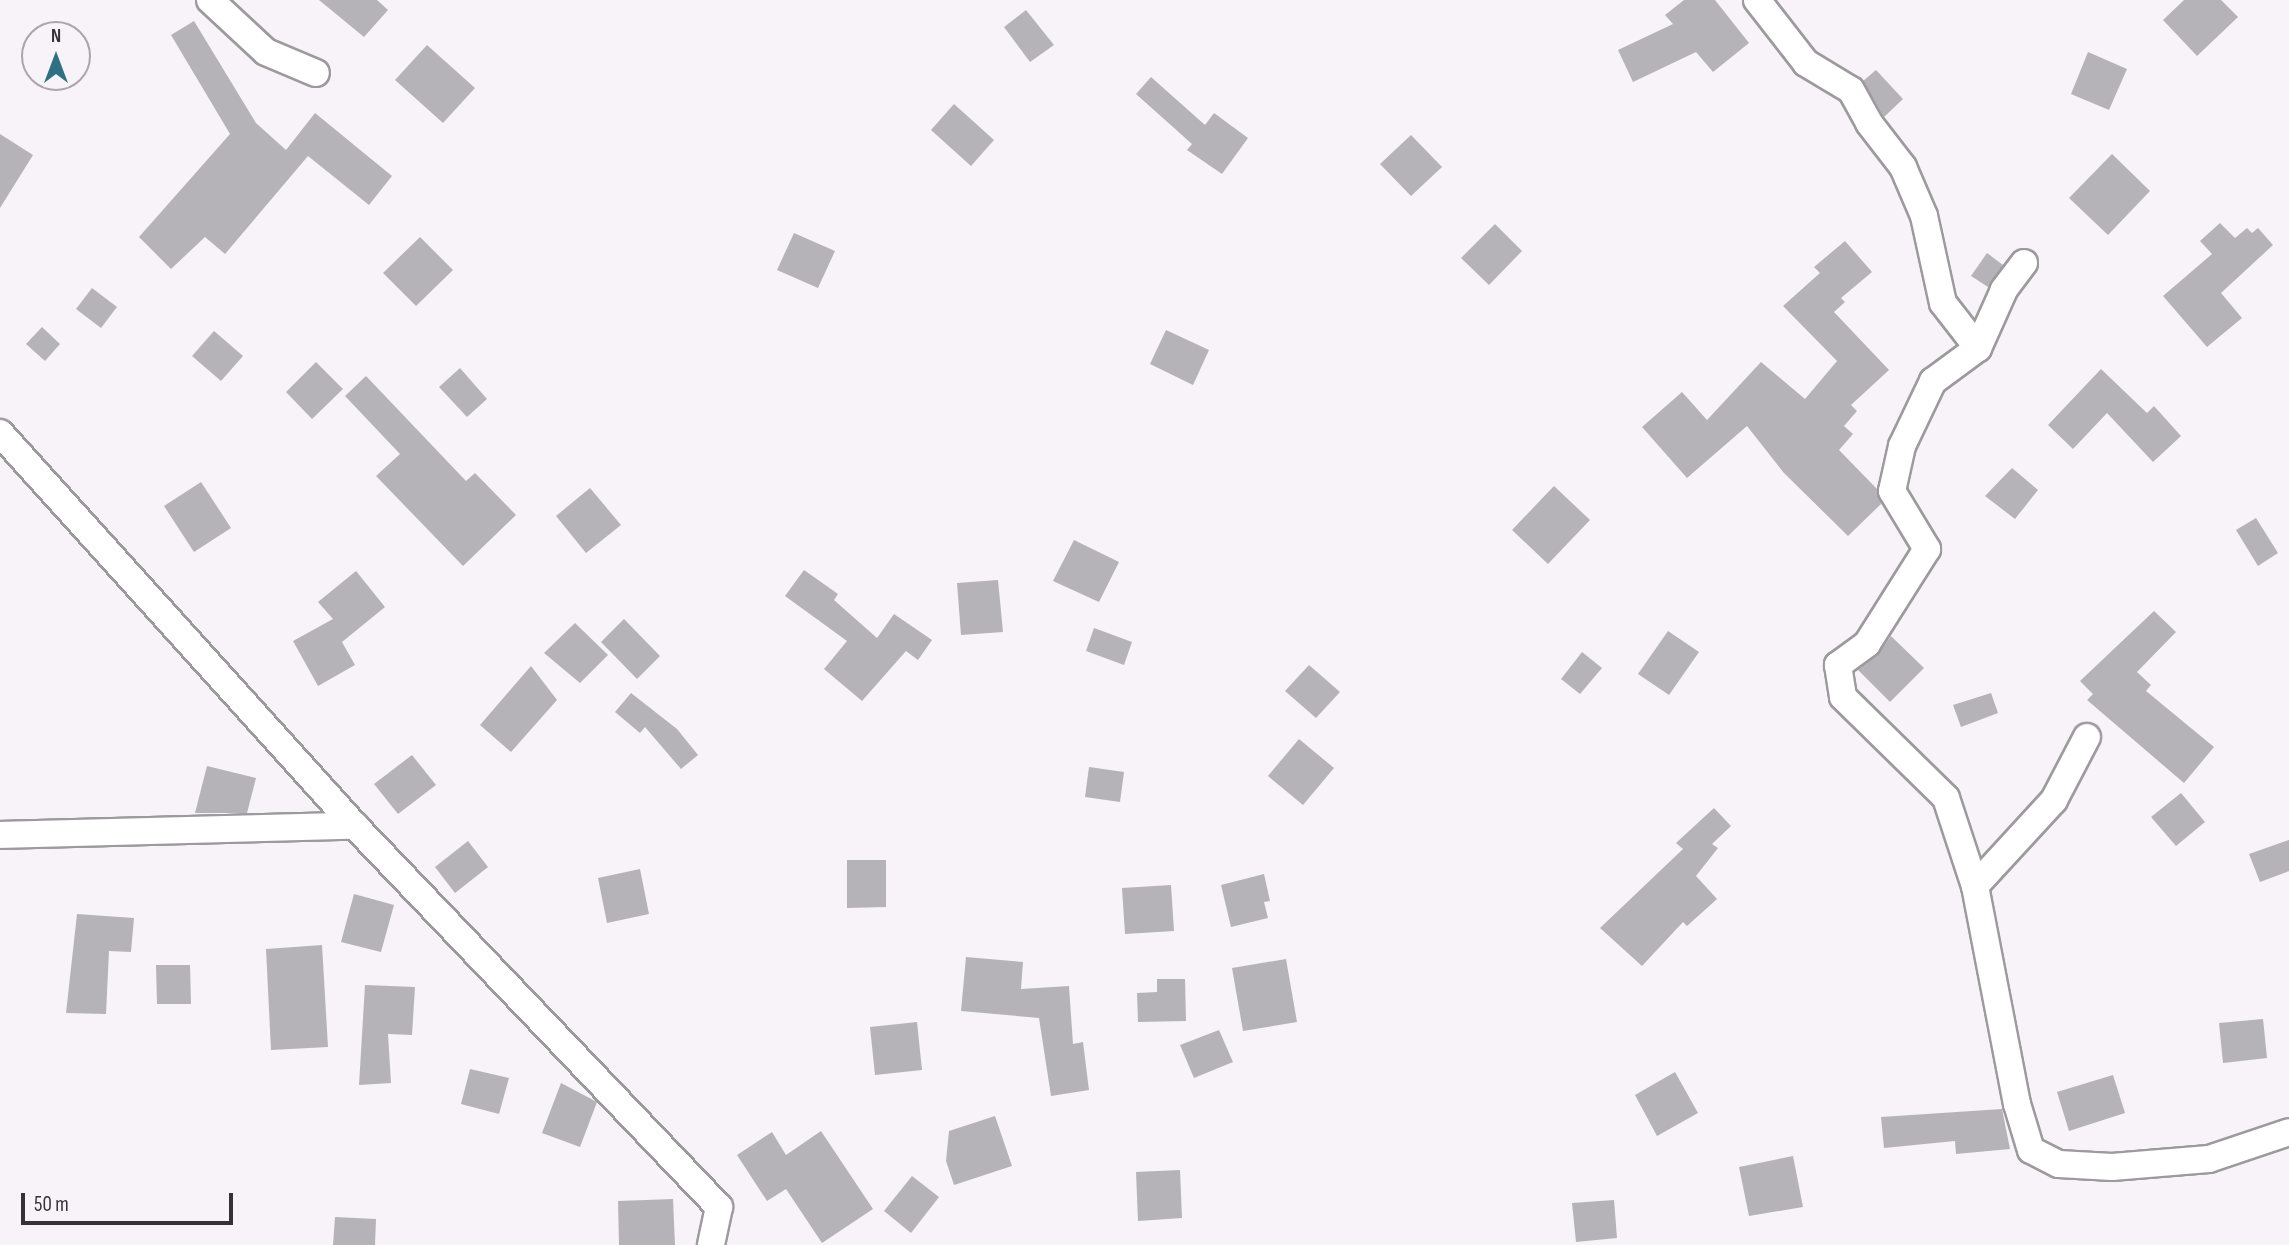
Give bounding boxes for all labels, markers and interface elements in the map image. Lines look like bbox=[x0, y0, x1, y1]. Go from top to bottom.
north arrow bbox=[21, 21, 91, 91]
text: N bbox=[51, 25, 61, 48]
scale bar bbox=[24, 1178, 236, 1222]
text: 50 m bbox=[34, 1192, 69, 1217]

